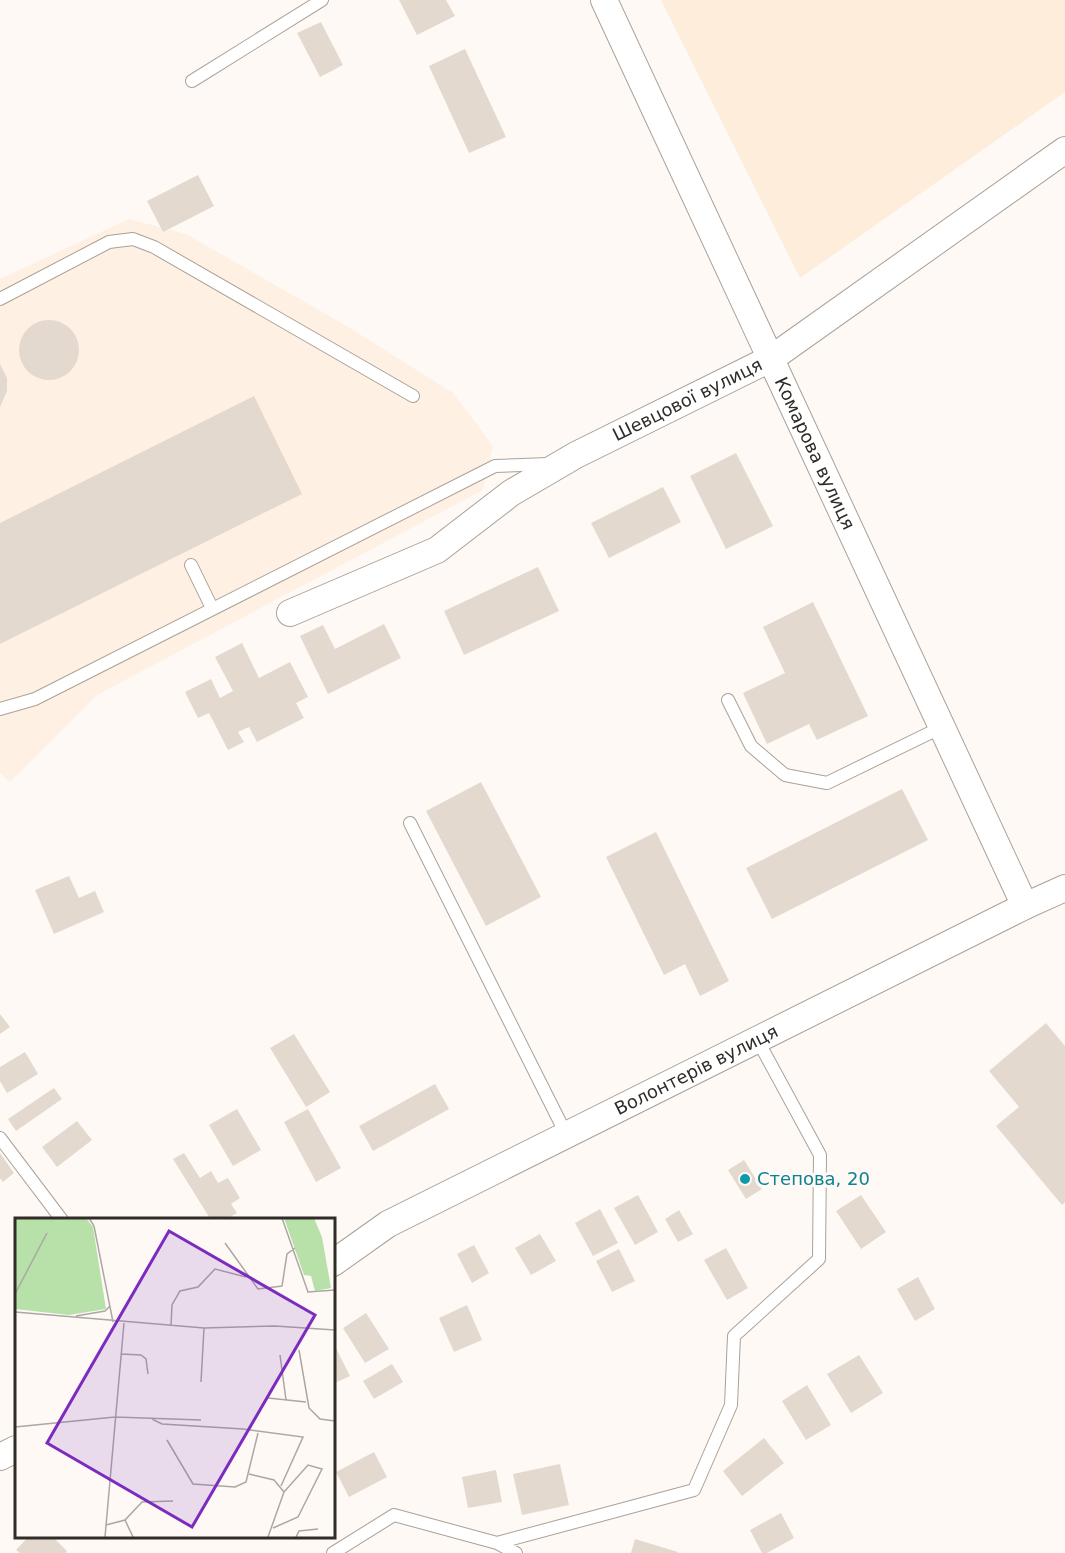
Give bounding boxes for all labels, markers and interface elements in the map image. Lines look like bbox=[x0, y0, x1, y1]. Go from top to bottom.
street label: Шевцової вулиця bbox=[609, 354, 765, 445]
street label: Комарова вулиця bbox=[771, 374, 860, 533]
street label: Волонтерів вулиця bbox=[611, 1020, 781, 1119]
place label: Степова, 20 bbox=[757, 1168, 870, 1189]
marker: Степова, 20 bbox=[738, 1172, 752, 1186]
inset map bbox=[15, 1218, 334, 1538]

